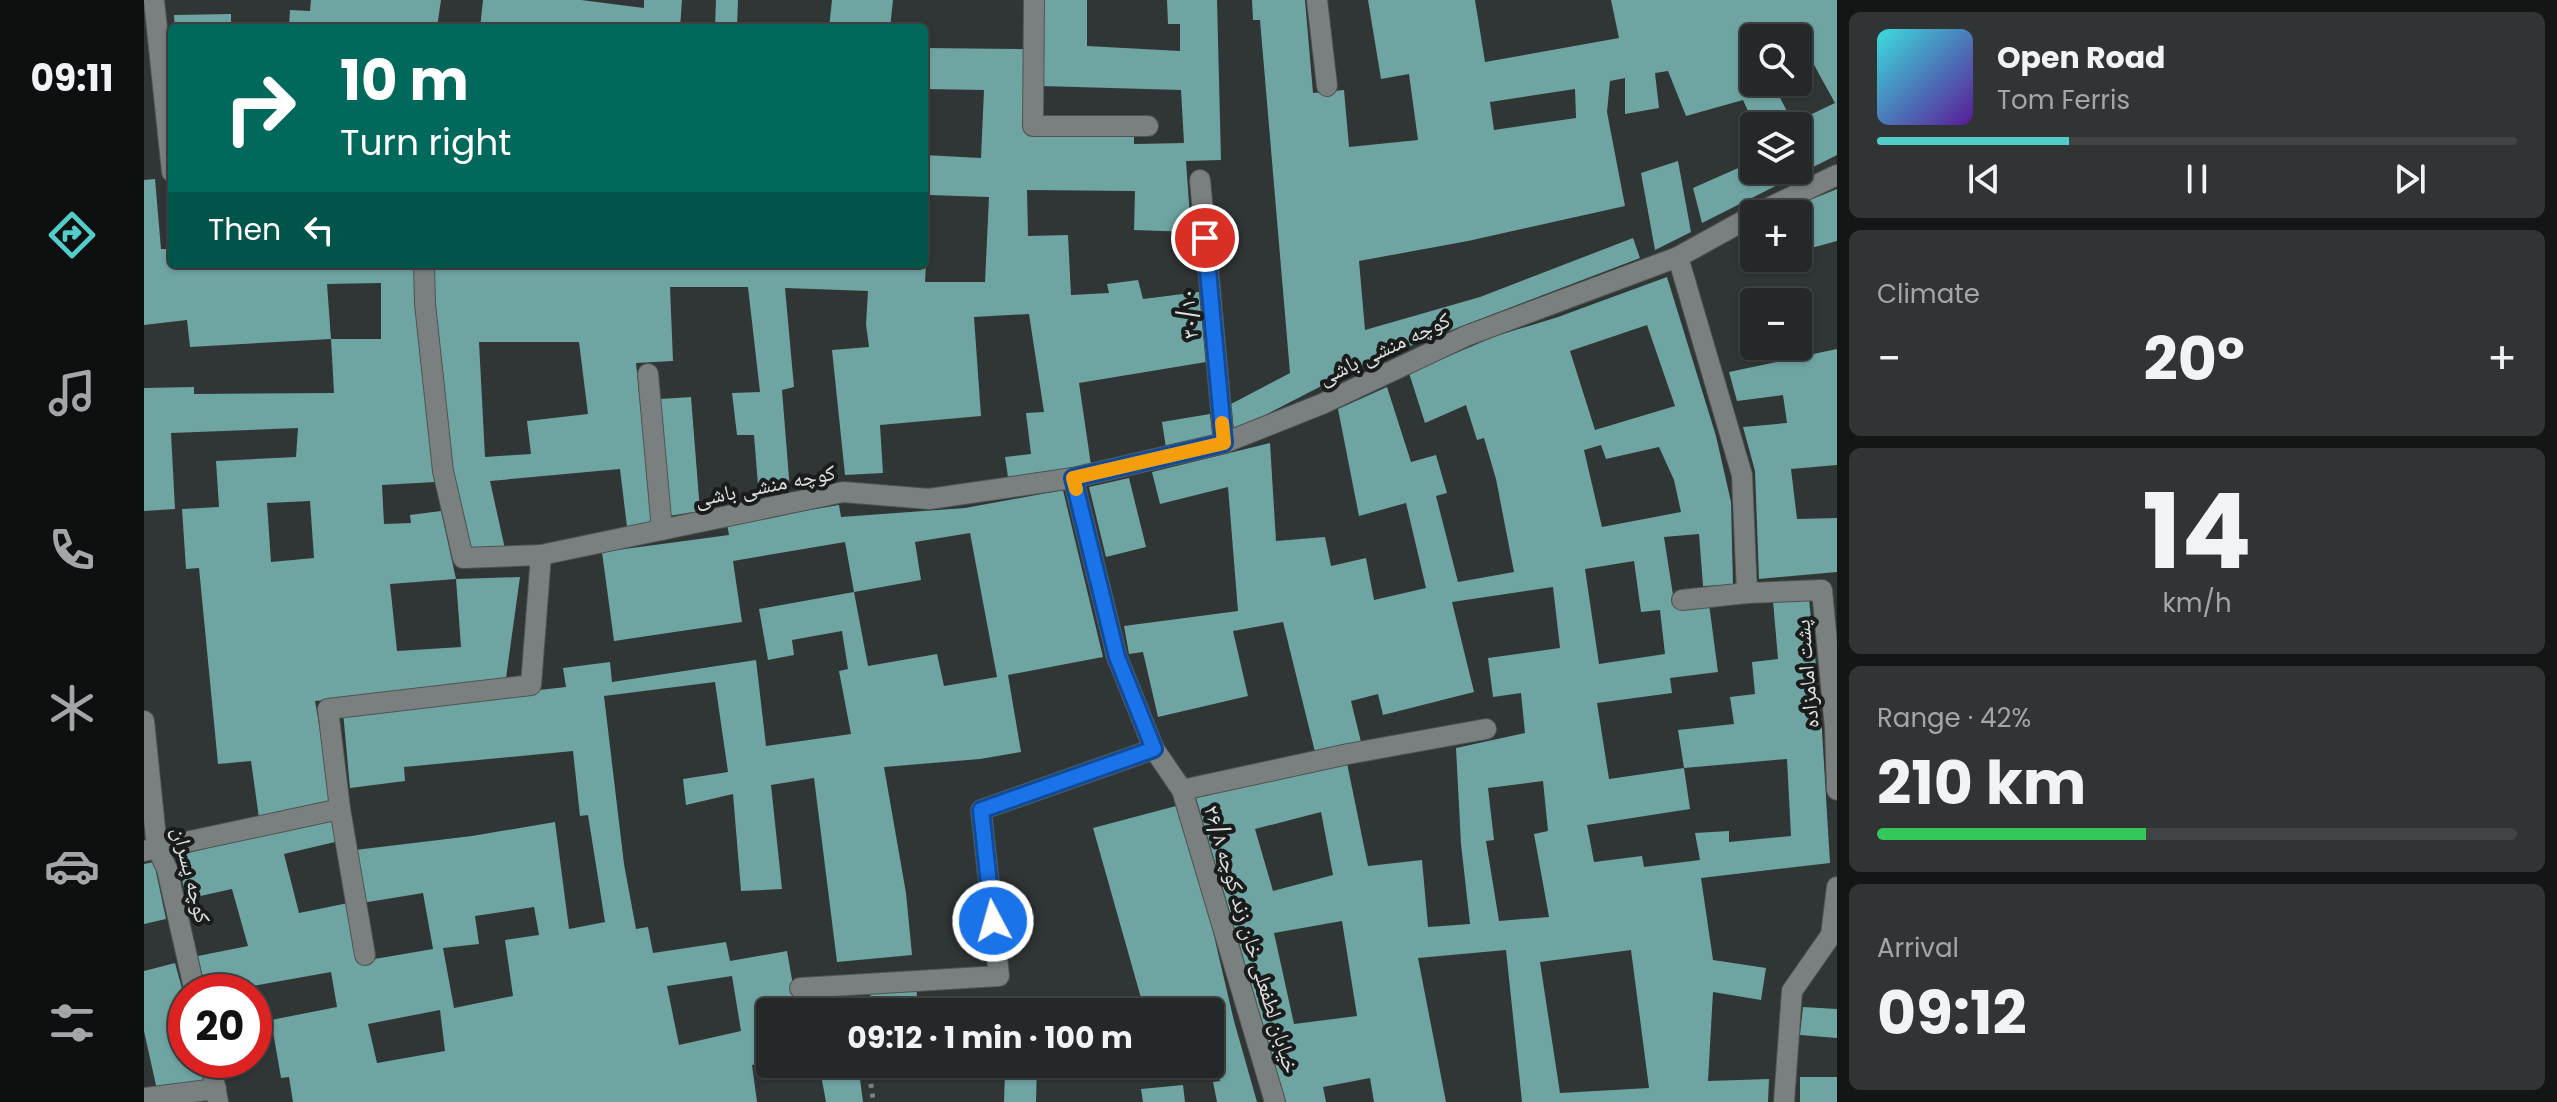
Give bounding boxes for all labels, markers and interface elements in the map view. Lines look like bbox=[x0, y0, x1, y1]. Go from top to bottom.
map controls bbox=[1740, 24, 1812, 360]
button: search bbox=[1740, 24, 1812, 96]
text: Open Road bbox=[1997, 36, 2165, 79]
text: 10 m bbox=[340, 41, 469, 120]
text: 09:11 bbox=[31, 53, 113, 104]
icon: right bbox=[208, 56, 312, 160]
text: Tom Ferris bbox=[1997, 82, 2130, 118]
button: layers bbox=[1740, 112, 1812, 184]
text: Turn right bbox=[340, 117, 511, 168]
icon: previous bbox=[1962, 157, 2006, 201]
icon: pause bbox=[2175, 157, 2219, 201]
icon: next bbox=[2388, 157, 2432, 201]
button: + bbox=[1740, 200, 1812, 272]
pin bbox=[1171, 204, 1239, 272]
icon: directions bbox=[44, 207, 100, 263]
text: Then bbox=[208, 208, 281, 251]
icon: left bbox=[297, 208, 341, 252]
icon: arrive bbox=[1183, 216, 1227, 260]
text: Climate bbox=[1877, 276, 1980, 312]
street label: ۳۰/۱۰ bbox=[1171, 288, 1206, 340]
button: − bbox=[1740, 288, 1812, 360]
street label: کوچه منشی باشی bbox=[1313, 304, 1455, 393]
text: 20° bbox=[2144, 317, 2245, 401]
text: − bbox=[1877, 328, 1901, 389]
text: + bbox=[2487, 328, 2517, 389]
icon: music bbox=[44, 365, 100, 421]
street label: کوچه منشی باشی bbox=[692, 457, 838, 514]
text: 14 bbox=[2142, 459, 2252, 604]
icon: phone bbox=[44, 522, 100, 578]
text: km/h bbox=[2162, 585, 2232, 621]
street label: پشت امامزاده bbox=[1786, 618, 1827, 730]
icon: climate bbox=[44, 680, 100, 736]
text: Range · 42% bbox=[1877, 700, 2031, 736]
text: 210 km bbox=[1877, 741, 2086, 825]
street label: خیابان لطفعلی خان زند کوچه ۲۶/۸ bbox=[1196, 801, 1307, 1077]
street label: کوچه پسران bbox=[165, 824, 218, 927]
icon: car bbox=[44, 838, 100, 894]
position arrow bbox=[951, 879, 1035, 963]
text: Arrival bbox=[1877, 930, 1959, 966]
text: 09:12 bbox=[1877, 971, 2027, 1055]
speed limit sign: 20 bbox=[168, 974, 272, 1078]
icon: filters bbox=[44, 995, 100, 1051]
text: 09:12 · 1 min · 100 m bbox=[847, 1016, 1133, 1059]

